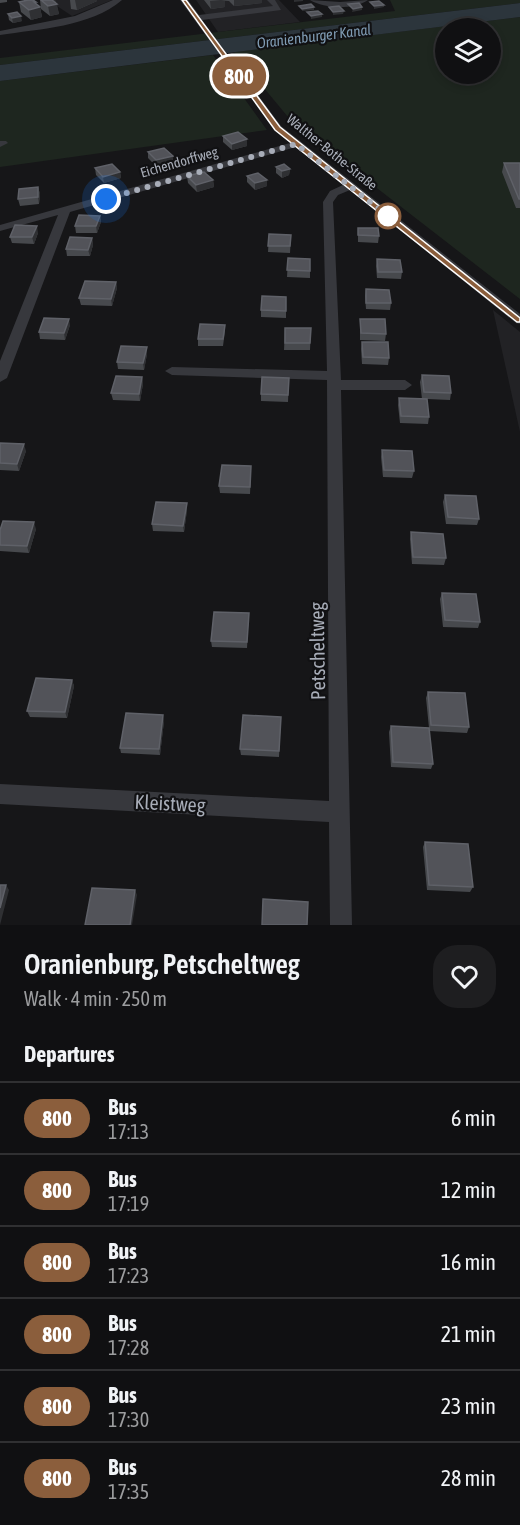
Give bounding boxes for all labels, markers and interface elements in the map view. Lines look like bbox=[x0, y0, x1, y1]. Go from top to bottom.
map controls bbox=[435, 18, 501, 84]
button: layers bbox=[435, 18, 501, 84]
water label: Oranienburger Kanal bbox=[256, 21, 372, 51]
line badge: 800 bbox=[204, 56, 274, 96]
text: 800 bbox=[224, 64, 254, 88]
street label: Walther-Bothe-Straße bbox=[283, 111, 381, 193]
street label: Eichendorffweg bbox=[138, 143, 220, 181]
your location bbox=[91, 184, 121, 214]
unlabelled marker bbox=[375, 203, 401, 229]
street label: Petscheltweg bbox=[305, 601, 329, 700]
street label: Kleistweg bbox=[134, 790, 206, 816]
button: heart bbox=[433, 945, 496, 1008]
text: Oranienburg, Petscheltweg bbox=[24, 948, 300, 980]
text: Walk · 4 min · 250 m bbox=[24, 987, 167, 1010]
text: Departures bbox=[24, 1041, 114, 1067]
text: Bus bbox=[108, 1094, 137, 1120]
text: 6 min bbox=[451, 1105, 496, 1131]
text: 800 bbox=[42, 1106, 72, 1130]
text: 17:13 bbox=[108, 1120, 149, 1143]
text: Bus bbox=[108, 1166, 137, 1192]
text: 12 min bbox=[441, 1177, 496, 1203]
text: 800 bbox=[42, 1178, 72, 1202]
text: 17:19 bbox=[108, 1192, 149, 1215]
text: Bus bbox=[108, 1238, 137, 1264]
text: 16 min bbox=[441, 1249, 496, 1275]
text: 800 bbox=[42, 1250, 72, 1274]
text: 17:23 bbox=[108, 1264, 149, 1287]
text: Bus bbox=[108, 1310, 137, 1336]
text: 21 min bbox=[441, 1321, 496, 1347]
text: 800 bbox=[42, 1322, 72, 1346]
text: 17:28 bbox=[108, 1336, 149, 1359]
text: Bus bbox=[108, 1382, 137, 1408]
text: 23 min bbox=[441, 1393, 496, 1419]
text: 800 bbox=[42, 1394, 72, 1418]
text: 17:30 bbox=[108, 1408, 149, 1431]
text: Bus bbox=[108, 1454, 137, 1480]
text: 28 min bbox=[441, 1465, 496, 1491]
text: 800 bbox=[42, 1466, 72, 1490]
text: 17:35 bbox=[108, 1480, 149, 1503]

